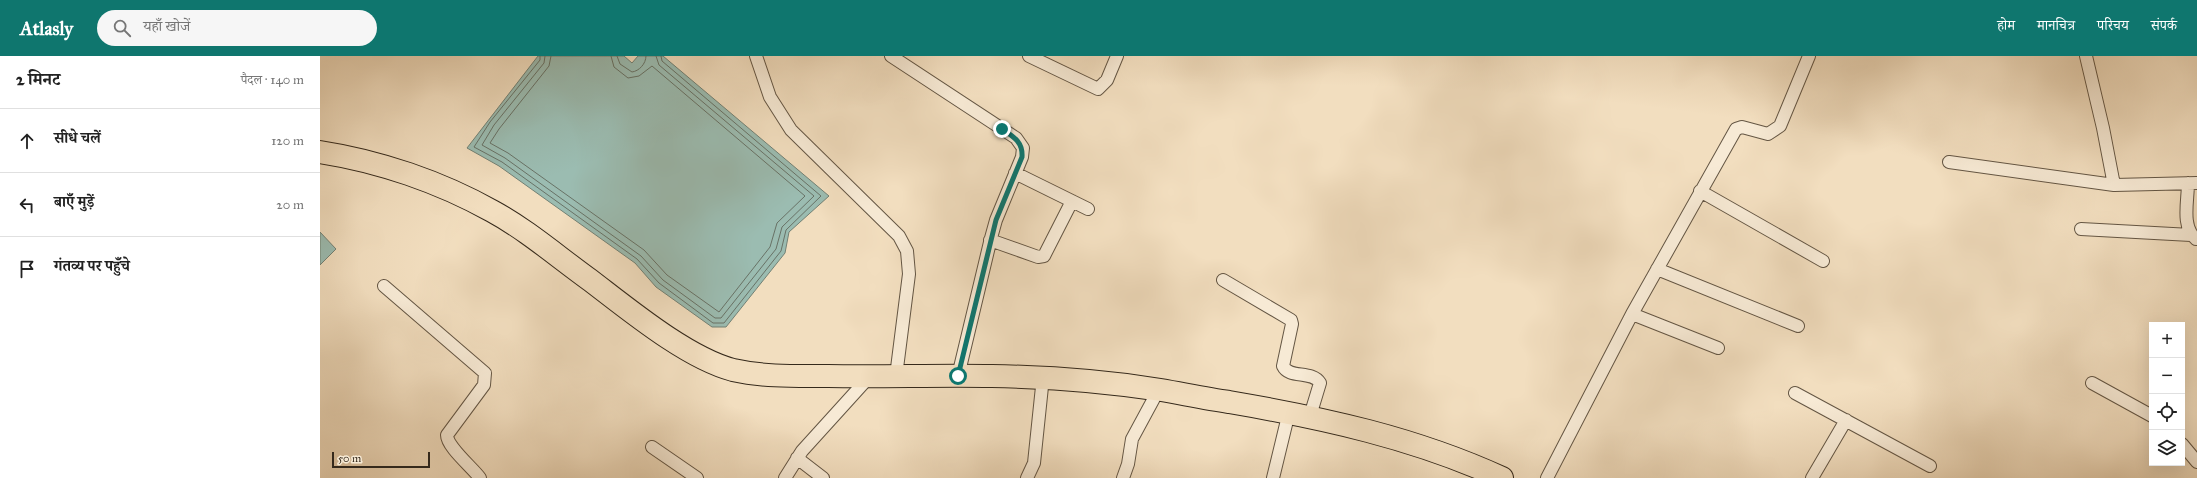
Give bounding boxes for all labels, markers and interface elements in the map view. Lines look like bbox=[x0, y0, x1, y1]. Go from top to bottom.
search box bbox=[97, 10, 377, 46]
text: Atlasly bbox=[20, 17, 73, 40]
icon: search bbox=[111, 17, 133, 39]
text: यहाँ खोजें bbox=[143, 17, 190, 35]
text: होम bbox=[1997, 17, 2015, 34]
text: मानचित्र bbox=[2037, 17, 2075, 34]
text: परिचय bbox=[2097, 17, 2129, 34]
text: संपर्क bbox=[2151, 17, 2177, 34]
text: 2 मिनट bbox=[16, 69, 60, 90]
text: पैदल · 140 m bbox=[241, 72, 304, 88]
route end bbox=[993, 120, 1011, 138]
text: सीधे चलें bbox=[54, 129, 101, 147]
icon: ahead bbox=[16, 130, 38, 152]
text: 120 m bbox=[271, 133, 304, 149]
text: बाएँ मुड़ें bbox=[54, 193, 94, 211]
icon: left bbox=[16, 194, 38, 216]
text: 20 m bbox=[276, 197, 304, 213]
text: गंतव्य पर पहुँचे bbox=[54, 257, 130, 275]
icon: arrive bbox=[16, 258, 38, 280]
map controls bbox=[2149, 322, 2185, 466]
button: + bbox=[2149, 322, 2185, 358]
button: − bbox=[2149, 358, 2185, 394]
route start bbox=[949, 367, 967, 385]
button: locate bbox=[2149, 394, 2185, 430]
button: layers bbox=[2149, 430, 2185, 466]
scale bar bbox=[332, 450, 430, 469]
text: 50 m bbox=[338, 452, 361, 465]

